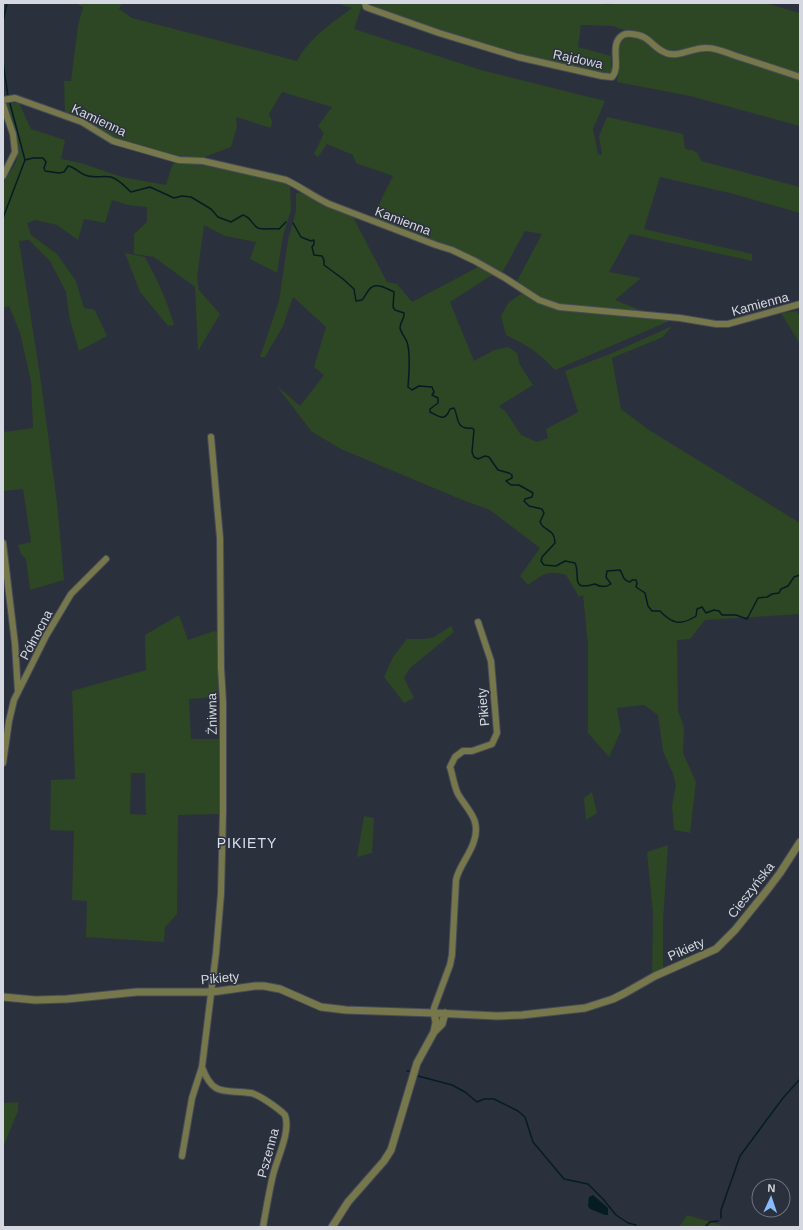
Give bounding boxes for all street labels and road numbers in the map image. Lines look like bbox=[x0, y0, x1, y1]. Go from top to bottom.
street label: Rajdowa bbox=[552, 46, 605, 72]
street label: Kamienna bbox=[69, 101, 129, 139]
street label: Kamienna bbox=[373, 204, 434, 239]
street label: Kamienna bbox=[730, 289, 791, 319]
street label: Północna bbox=[17, 607, 56, 662]
street label: Pikiety bbox=[474, 687, 492, 727]
street label: Żniwna bbox=[204, 692, 220, 735]
street label: Cieszyńska bbox=[725, 859, 778, 921]
street label: Pikiety bbox=[665, 934, 707, 964]
street label: Pikiety bbox=[200, 969, 240, 987]
street label: Pszenna bbox=[254, 1126, 282, 1179]

